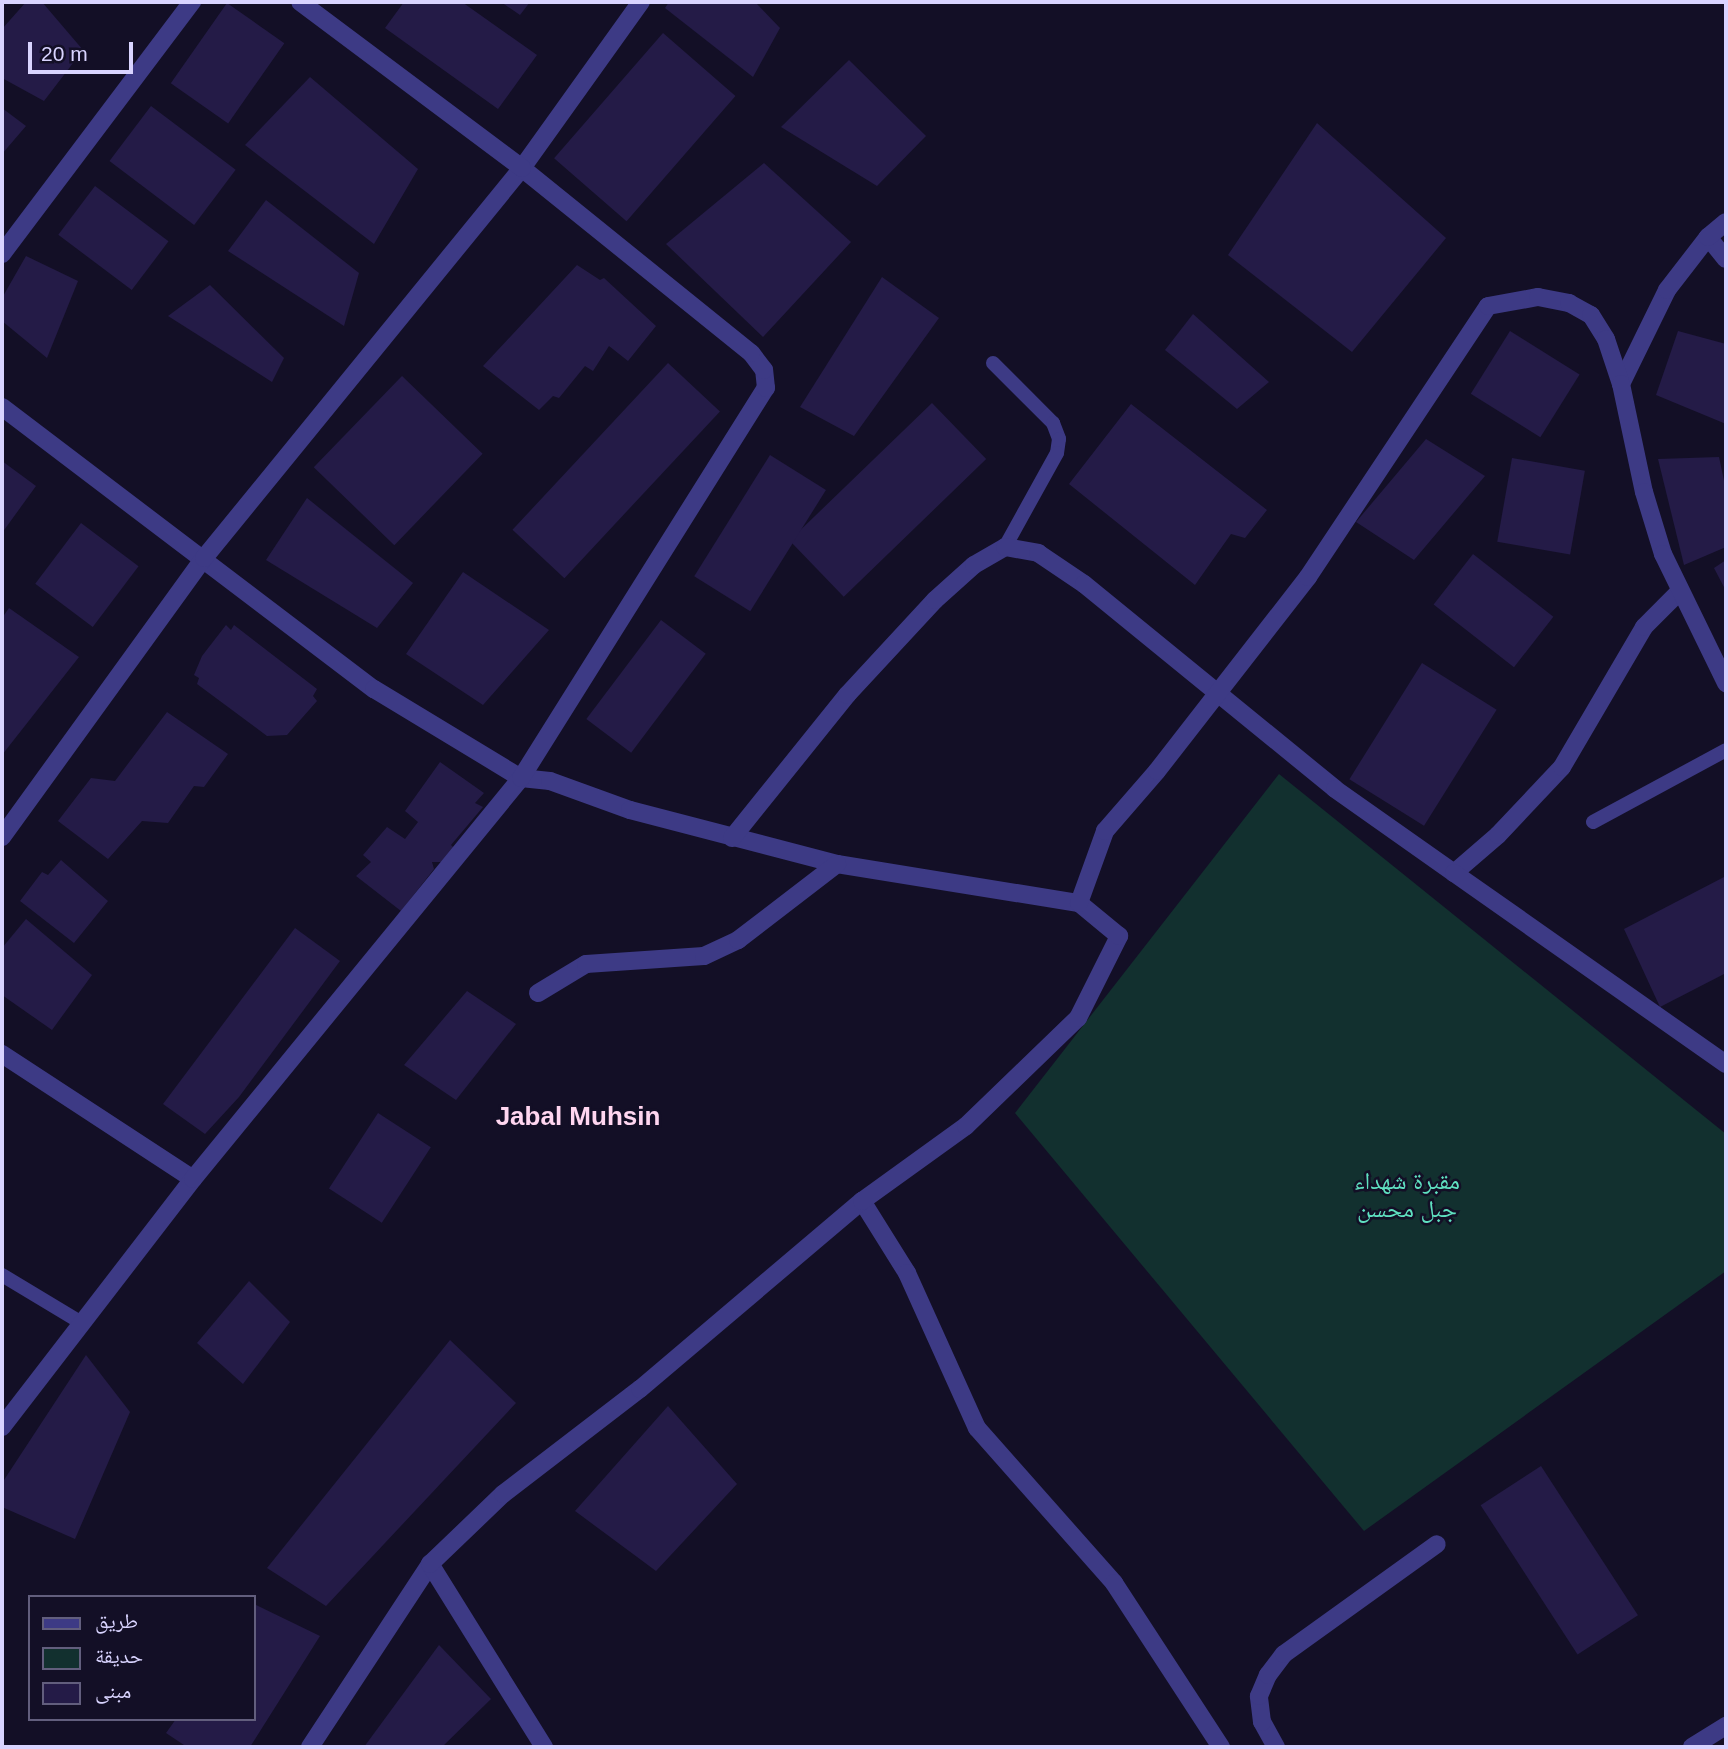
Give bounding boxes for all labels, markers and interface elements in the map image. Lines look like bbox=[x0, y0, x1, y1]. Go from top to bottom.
scale bar bbox=[32, 28, 136, 72]
text: 20 m bbox=[41, 42, 88, 65]
district label: Jabal Muhsin bbox=[496, 1101, 660, 1133]
park label: مقبرة شهداء جبل محسن bbox=[1354, 1167, 1460, 1223]
legend bbox=[28, 1595, 256, 1721]
text: طريق bbox=[95, 1609, 138, 1632]
text: حديقة bbox=[95, 1644, 143, 1667]
text: مبنى bbox=[95, 1679, 131, 1702]

